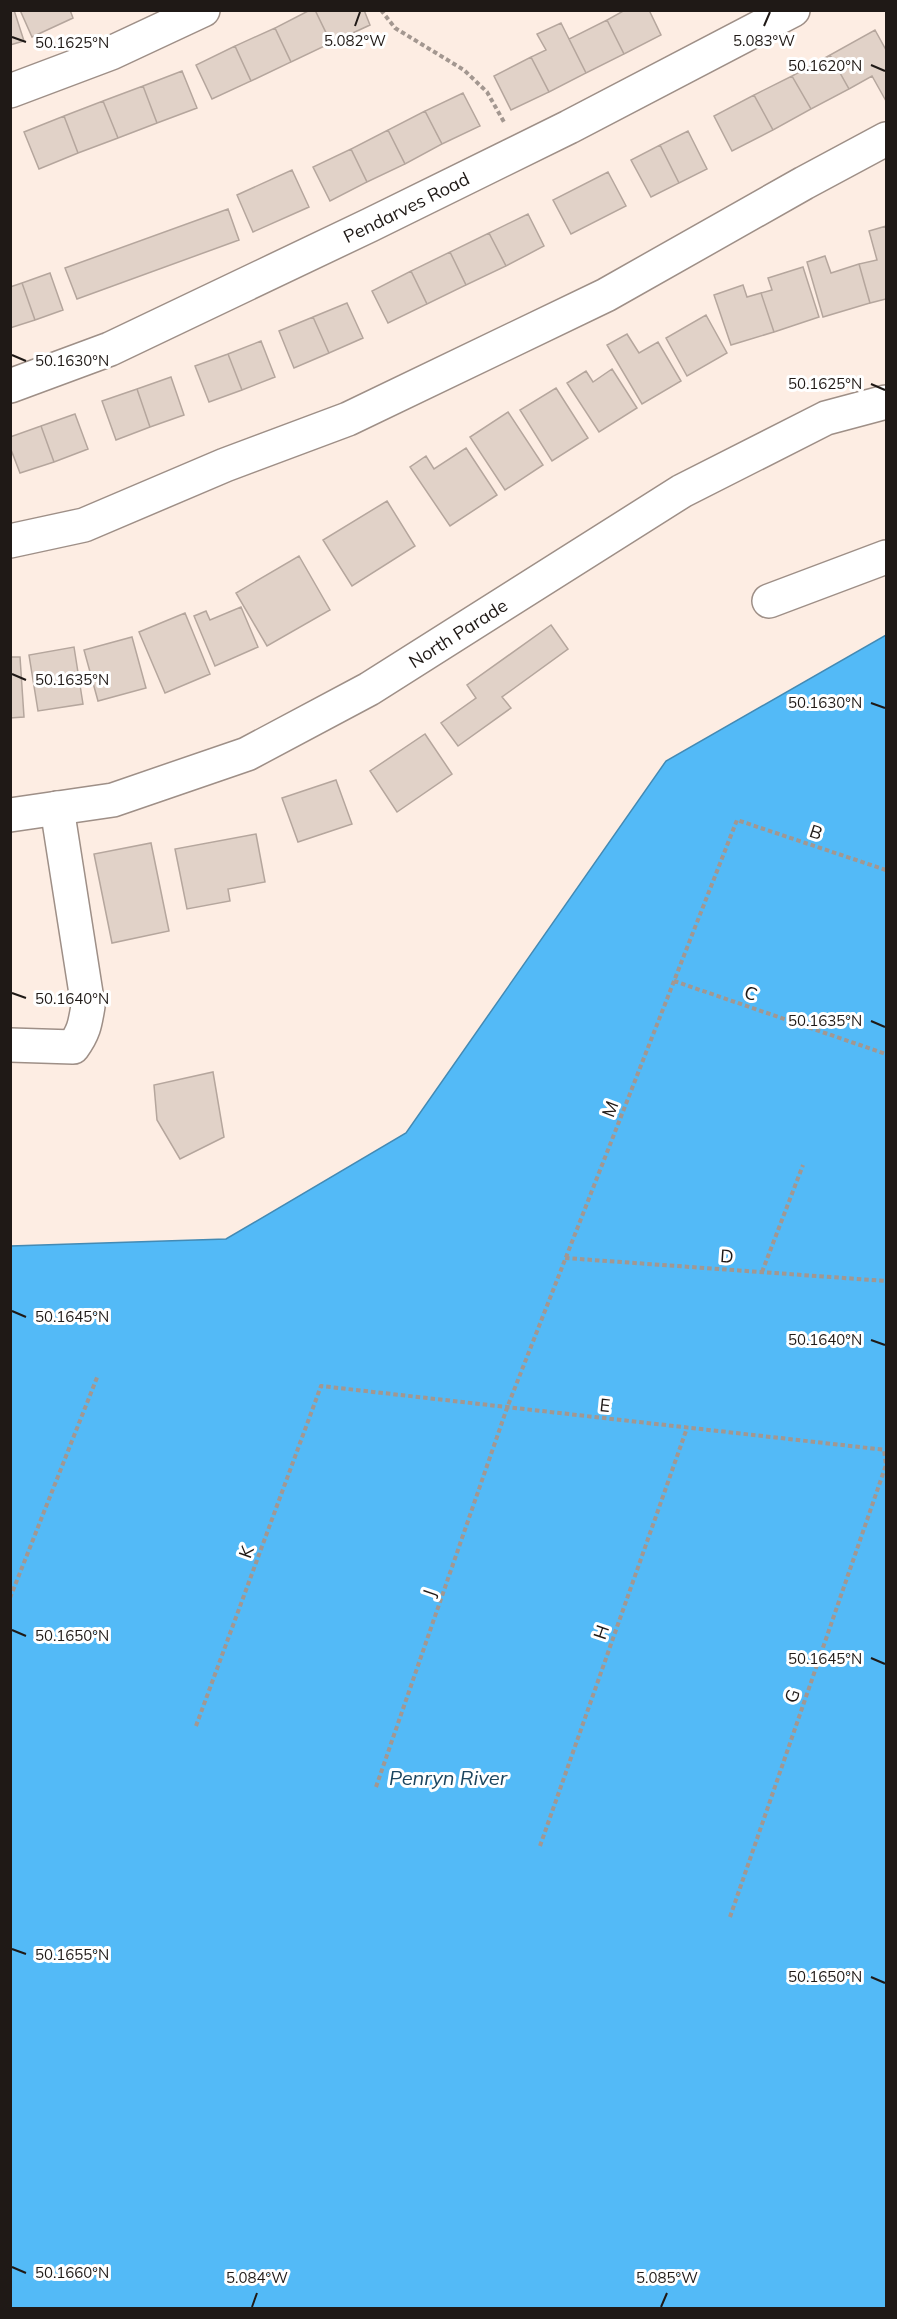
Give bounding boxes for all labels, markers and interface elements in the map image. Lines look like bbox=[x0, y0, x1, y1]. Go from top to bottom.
text: 5.082°W bbox=[324, 31, 386, 50]
text: 5.083°W bbox=[733, 31, 795, 50]
text: 50.1625°N bbox=[35, 33, 109, 52]
text: 50.1620°N bbox=[788, 56, 862, 75]
street label: Pendarves Road bbox=[339, 167, 473, 248]
text: 50.1630°N bbox=[35, 351, 109, 370]
text: 50.1625°N bbox=[788, 374, 862, 393]
street label: North Parade bbox=[404, 593, 511, 673]
text: 50.1635°N bbox=[35, 670, 109, 689]
text: 50.1630°N bbox=[788, 693, 862, 712]
street label: B bbox=[807, 819, 825, 845]
street label: C bbox=[741, 980, 761, 1006]
text: 50.1640°N bbox=[35, 989, 109, 1008]
text: 50.1635°N bbox=[788, 1011, 862, 1030]
street label: M bbox=[596, 1098, 624, 1120]
street label: D bbox=[719, 1244, 735, 1268]
text: 50.1645°N bbox=[35, 1307, 109, 1326]
text: 50.1640°N bbox=[788, 1330, 862, 1349]
street label: E bbox=[599, 1393, 611, 1417]
street label: K bbox=[233, 1542, 259, 1561]
street label: J bbox=[417, 1586, 441, 1600]
street label: H bbox=[588, 1622, 614, 1642]
text: 50.1650°N bbox=[35, 1626, 109, 1645]
text: 50.1645°N bbox=[788, 1649, 862, 1668]
street label: G bbox=[779, 1686, 805, 1706]
water label: Penryn River bbox=[389, 1765, 508, 1790]
text: 50.1655°N bbox=[35, 1945, 109, 1964]
text: 50.1650°N bbox=[788, 1967, 862, 1986]
text: 50.1660°N bbox=[35, 2263, 109, 2282]
text: 5.084°W bbox=[226, 2268, 288, 2287]
text: 5.085°W bbox=[636, 2268, 698, 2287]

